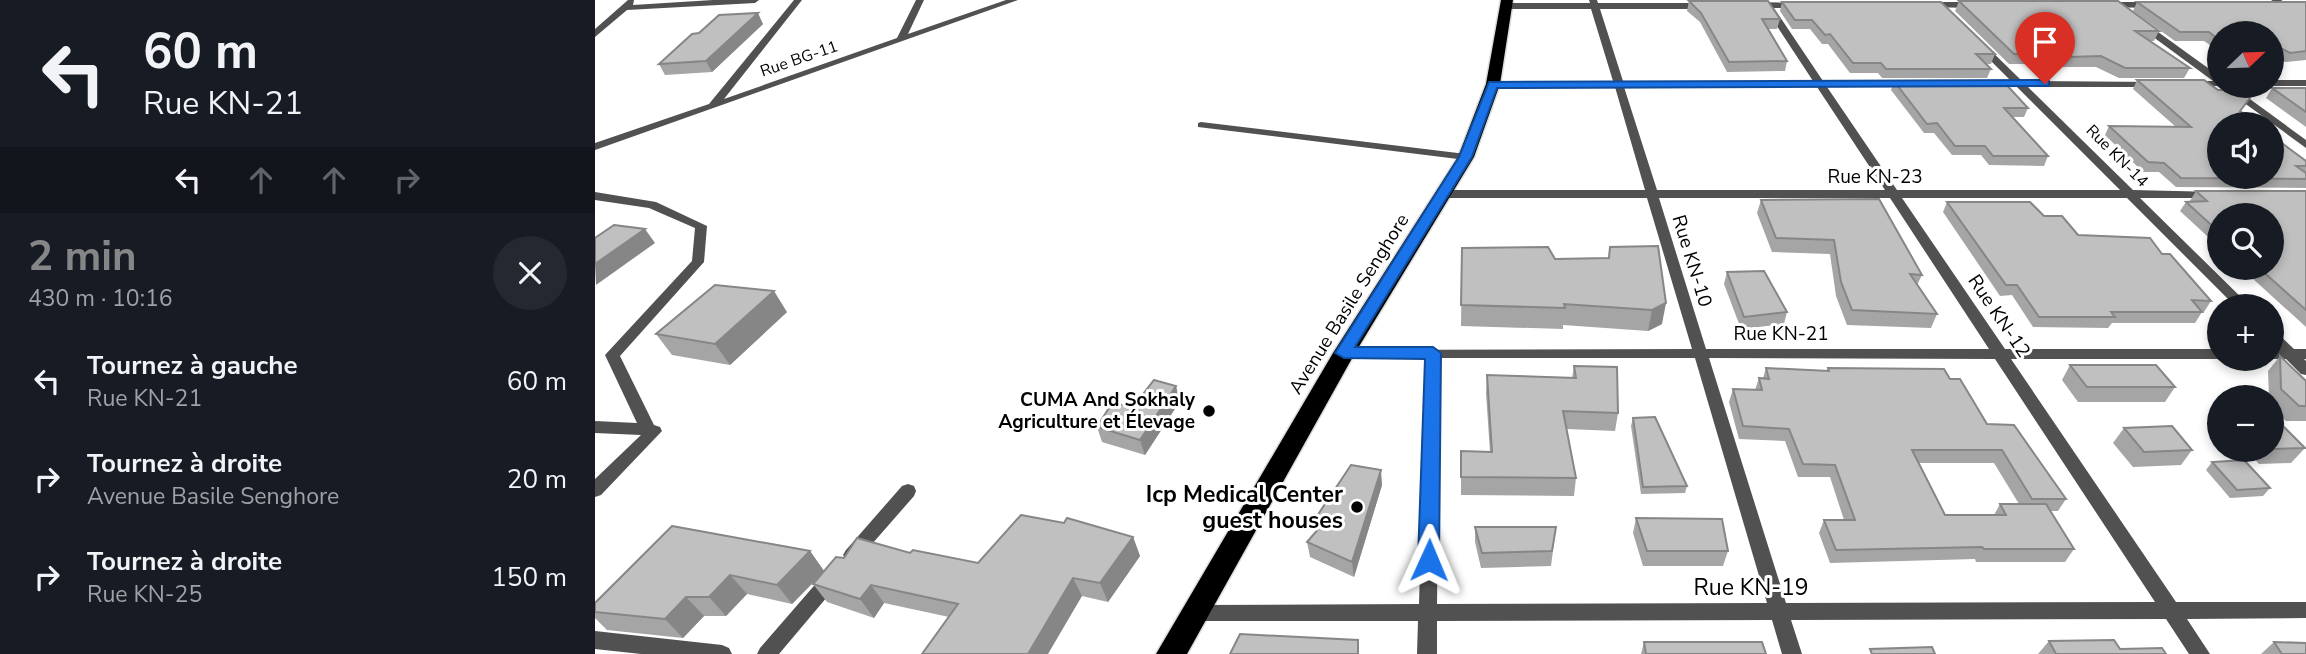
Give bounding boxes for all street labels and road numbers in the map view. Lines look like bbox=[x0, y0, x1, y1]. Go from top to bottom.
street label: Rue BG-11 bbox=[757, 35, 841, 83]
street label: Rue KN-14 bbox=[2081, 120, 2153, 192]
street label: Rue KN-23 bbox=[1827, 164, 1923, 190]
street label: Avenue Basile Senghore bbox=[1283, 209, 1415, 399]
street label: Rue KN-10 bbox=[1666, 212, 1718, 310]
street label: Rue KN-12 bbox=[1962, 269, 2036, 363]
street label: Rue KN-21 bbox=[1733, 321, 1829, 347]
street label: Rue KN-19 bbox=[1693, 572, 1809, 603]

